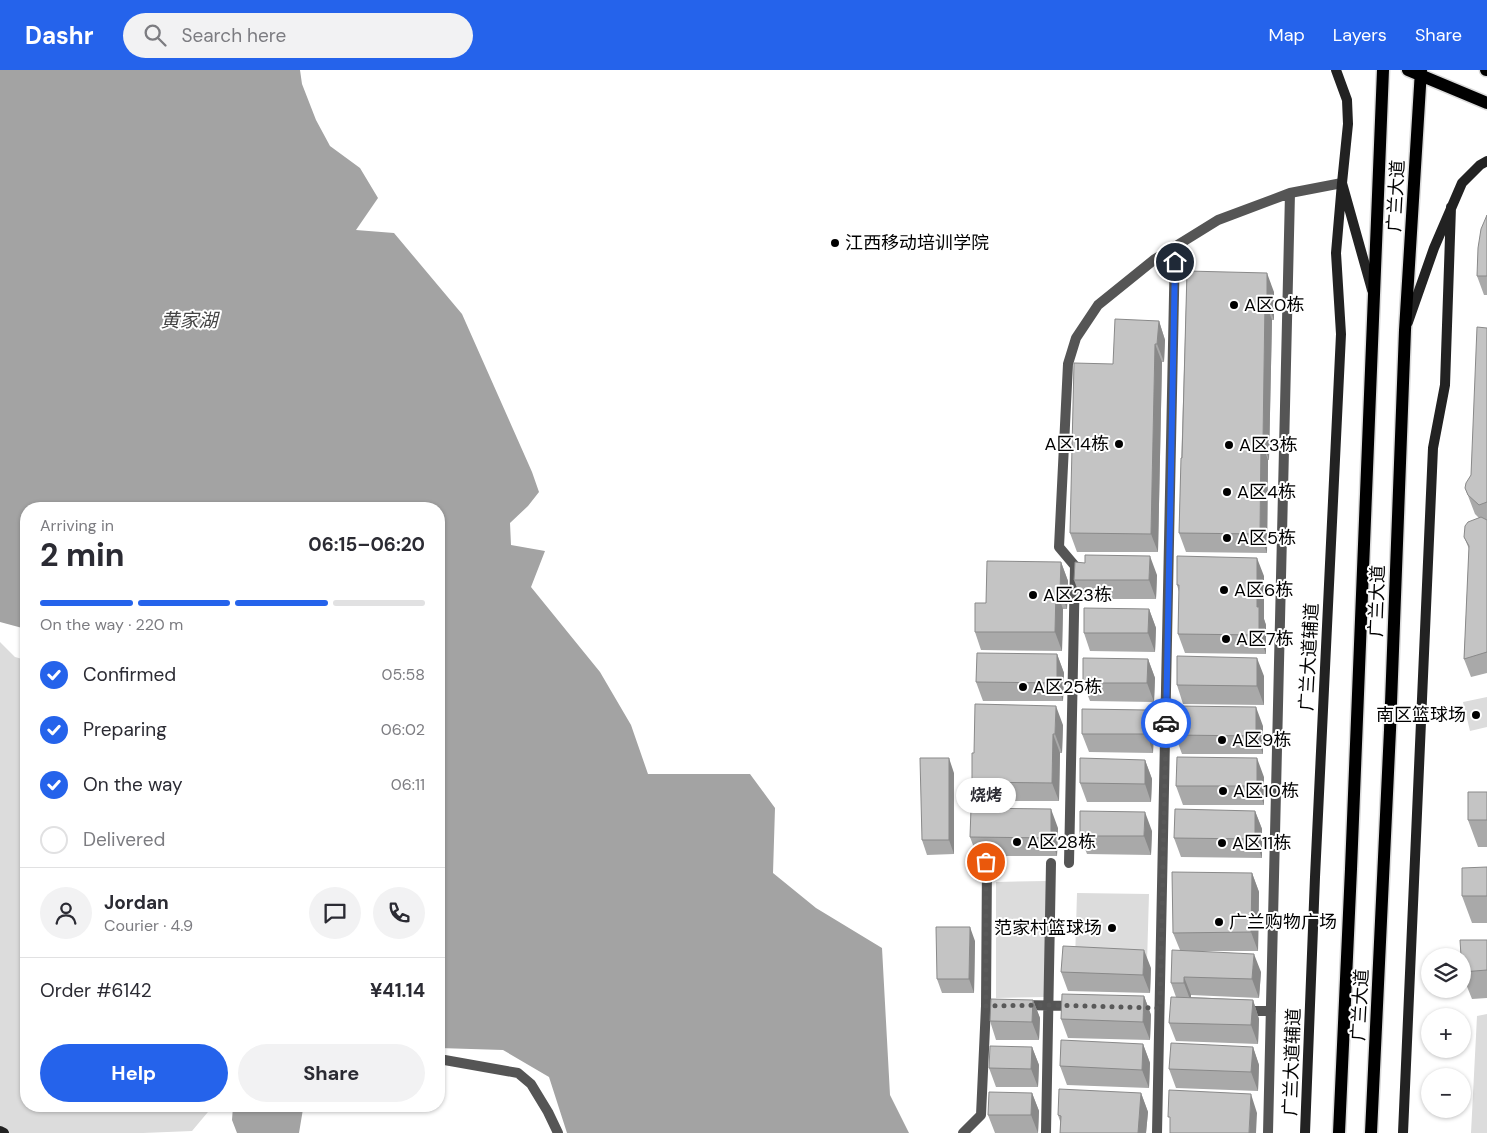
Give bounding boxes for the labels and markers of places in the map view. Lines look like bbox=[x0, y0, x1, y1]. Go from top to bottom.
place label: 江西移动培训学院 bbox=[845, 231, 989, 255]
marker: 江西移动培训学院 bbox=[829, 237, 841, 249]
pin bbox=[1154, 241, 1196, 283]
place label: A区0栋 bbox=[1244, 293, 1304, 317]
marker: A区0栋 bbox=[1228, 299, 1240, 311]
place label: A区14栋 bbox=[1045, 432, 1109, 456]
place label: A区3栋 bbox=[1239, 433, 1298, 457]
marker: A区14栋 bbox=[1113, 438, 1125, 450]
marker: A区3栋 bbox=[1223, 439, 1235, 451]
place label: A区4栋 bbox=[1237, 480, 1296, 504]
marker: A区4栋 bbox=[1221, 486, 1233, 498]
place label: A区5栋 bbox=[1237, 526, 1296, 550]
marker: A区5栋 bbox=[1221, 532, 1233, 544]
place label: A区6栋 bbox=[1234, 578, 1293, 602]
place label: A区23栋 bbox=[1043, 583, 1112, 607]
marker: A区6栋 bbox=[1218, 584, 1230, 596]
marker: A区23栋 bbox=[1027, 589, 1039, 601]
place label: A区7栋 bbox=[1236, 627, 1294, 651]
marker: A区7栋 bbox=[1220, 633, 1232, 645]
place label: A区25栋 bbox=[1033, 675, 1102, 699]
marker: A区25栋 bbox=[1017, 681, 1029, 693]
place label: 南区篮球场 bbox=[1376, 703, 1466, 727]
marker: 南区篮球场 bbox=[1470, 709, 1482, 721]
place label: A区9栋 bbox=[1232, 728, 1291, 752]
marker: A区9栋 bbox=[1216, 734, 1228, 746]
callout: 烧烤 bbox=[956, 777, 1016, 812]
place label: A区10栋 bbox=[1233, 779, 1299, 803]
marker: A区10栋 bbox=[1217, 785, 1229, 797]
place label: A区28栋 bbox=[1027, 830, 1096, 854]
place label: A区11栋 bbox=[1232, 831, 1291, 855]
marker: A区28栋 bbox=[1011, 836, 1023, 848]
marker: A区11栋 bbox=[1216, 837, 1228, 849]
pin bbox=[965, 841, 1007, 883]
place label: 广兰购物广场 bbox=[1229, 910, 1337, 934]
place label: 范家村篮球场 bbox=[994, 916, 1102, 940]
marker: 广兰购物广场 bbox=[1213, 916, 1225, 928]
marker: 范家村篮球场 bbox=[1106, 922, 1118, 934]

